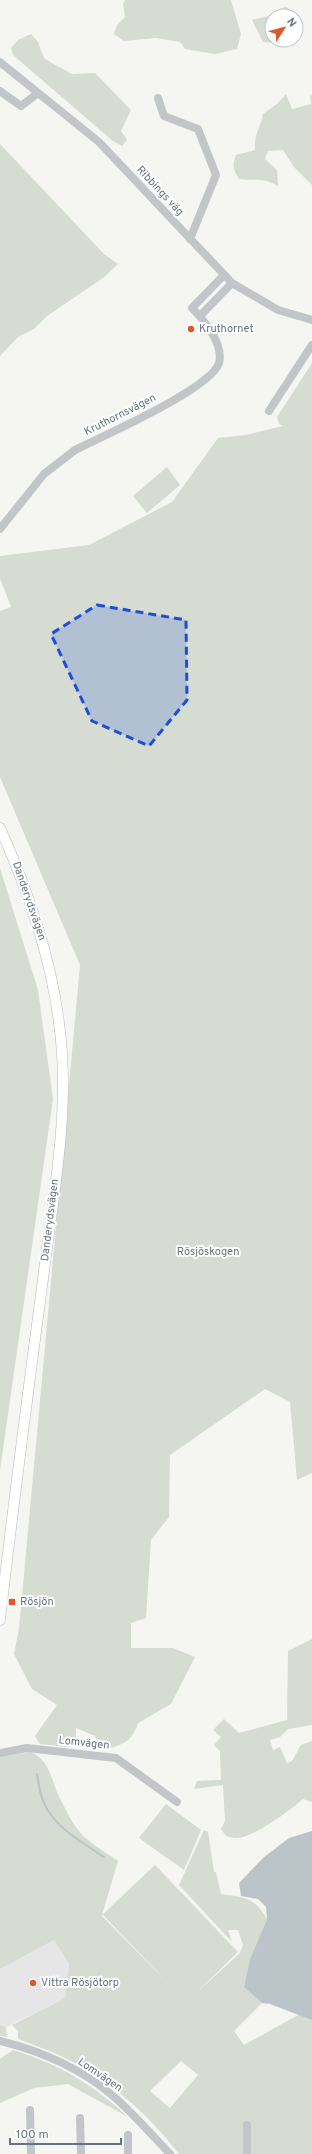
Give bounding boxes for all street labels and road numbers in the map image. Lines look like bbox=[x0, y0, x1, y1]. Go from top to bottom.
street label: Ribbings väg bbox=[133, 163, 187, 219]
street label: Kruthornsvägen bbox=[82, 391, 158, 439]
street label: Danderydsvägen bbox=[9, 860, 49, 942]
street label: Danderydsvägen bbox=[38, 1178, 62, 1262]
street label: Lomvägen bbox=[58, 1733, 110, 1753]
street label: Lomvägen bbox=[75, 2055, 125, 2095]

